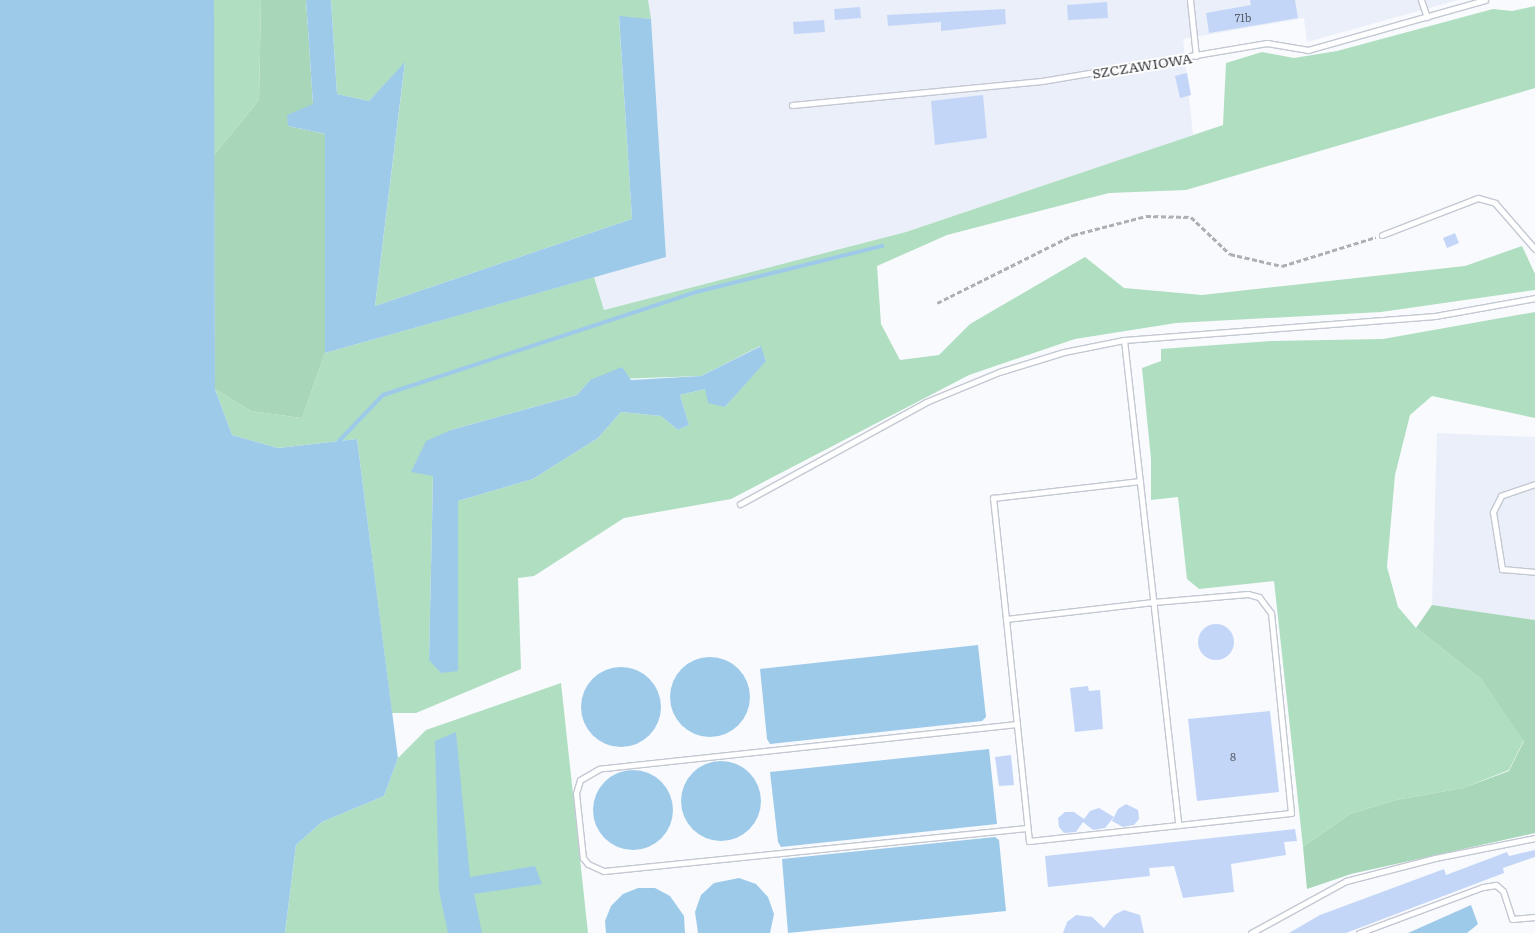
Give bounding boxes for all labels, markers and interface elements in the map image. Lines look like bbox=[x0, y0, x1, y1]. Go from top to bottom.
house number: 71b bbox=[1235, 10, 1251, 24]
street label: SZCZAWIOWA bbox=[1091, 49, 1193, 81]
house number: 8 bbox=[1230, 749, 1236, 763]

